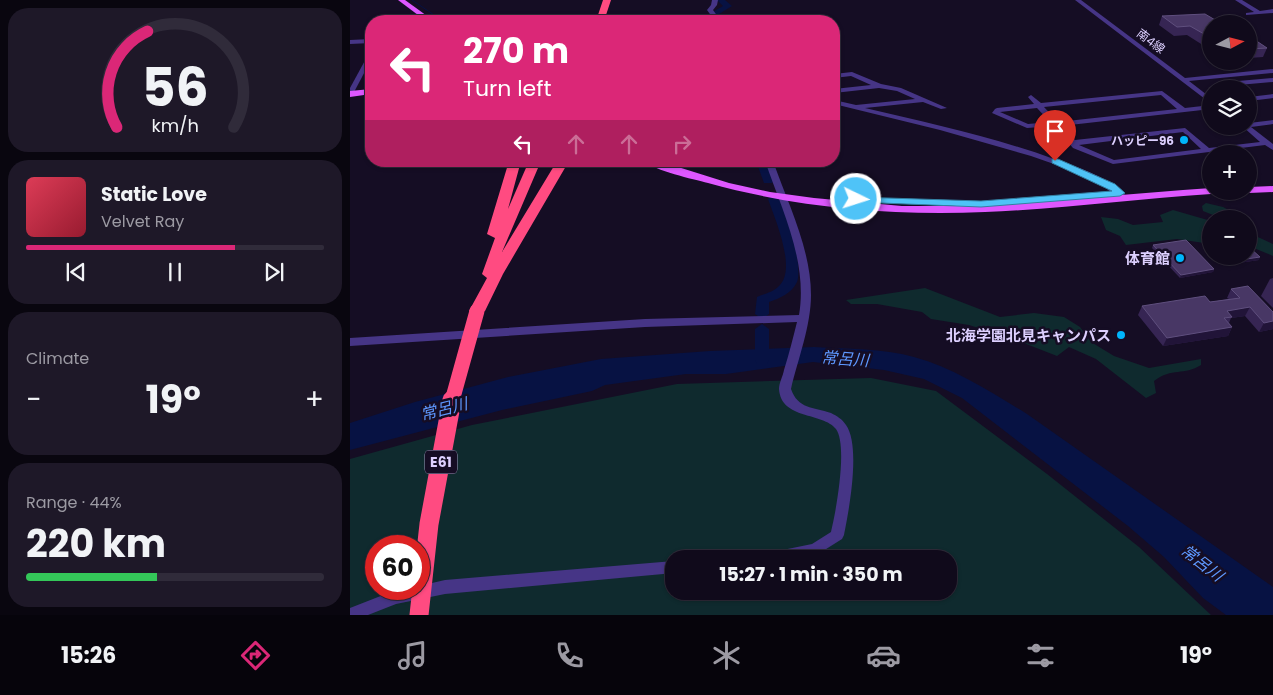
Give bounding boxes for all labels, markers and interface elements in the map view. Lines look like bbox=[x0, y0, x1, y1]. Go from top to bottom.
north arrow bbox=[1202, 15, 1258, 70]
map controls bbox=[1202, 15, 1257, 265]
street label: 南4線 bbox=[1133, 25, 1169, 57]
text: 270 m bbox=[463, 26, 569, 75]
icon: left bbox=[380, 35, 445, 100]
text: 56 bbox=[142, 51, 208, 124]
text: Turn left bbox=[463, 73, 551, 104]
button: layers bbox=[1202, 80, 1257, 135]
pin bbox=[1034, 110, 1076, 161]
text: km/h bbox=[151, 113, 199, 138]
icon: arrive bbox=[1041, 117, 1069, 145]
icon: left bbox=[509, 130, 537, 158]
icon: ahead bbox=[562, 130, 590, 158]
icon: ahead bbox=[615, 130, 643, 158]
icon: right bbox=[668, 130, 696, 158]
place label: ハッピー96 bbox=[1111, 132, 1174, 149]
marker: ハッピー96 bbox=[1178, 134, 1190, 146]
button: + bbox=[1202, 145, 1257, 200]
position arrow bbox=[829, 172, 881, 224]
text: Static Love bbox=[101, 181, 207, 208]
text: Velvet Ray bbox=[101, 210, 184, 233]
button: − bbox=[1202, 210, 1257, 265]
place label: 体育館 bbox=[1125, 248, 1170, 269]
marker: 体育館 bbox=[1174, 252, 1186, 264]
icon: previous bbox=[62, 258, 90, 286]
icon: pause bbox=[161, 258, 189, 286]
icon: next bbox=[260, 258, 288, 286]
place label: 北海学園北見キャンパス bbox=[946, 325, 1111, 346]
marker: 北海学園北見キャンパス bbox=[1115, 329, 1127, 341]
water label: 常呂川 bbox=[820, 346, 872, 372]
text: Climate bbox=[26, 347, 89, 370]
text: 19° bbox=[146, 373, 201, 426]
text: − bbox=[26, 380, 41, 419]
text: + bbox=[305, 380, 324, 419]
water label: 常呂川 bbox=[418, 392, 472, 426]
road number: E61 bbox=[425, 451, 457, 474]
text: Range · 44% bbox=[26, 491, 122, 514]
text: 220 km bbox=[26, 517, 166, 570]
speed limit sign: 60 bbox=[365, 535, 430, 600]
water label: 常呂川 bbox=[1176, 539, 1230, 588]
text: 15:27 · 1 min · 350 m bbox=[719, 561, 903, 588]
icon: directions bbox=[238, 638, 273, 673]
icon: music bbox=[395, 638, 430, 673]
icon: phone bbox=[552, 638, 587, 673]
icon: climate bbox=[709, 638, 744, 673]
icon: car bbox=[866, 638, 901, 673]
icon: filters bbox=[1023, 638, 1058, 673]
text: 15:26 bbox=[61, 640, 116, 671]
text: 19° bbox=[1180, 640, 1212, 671]

